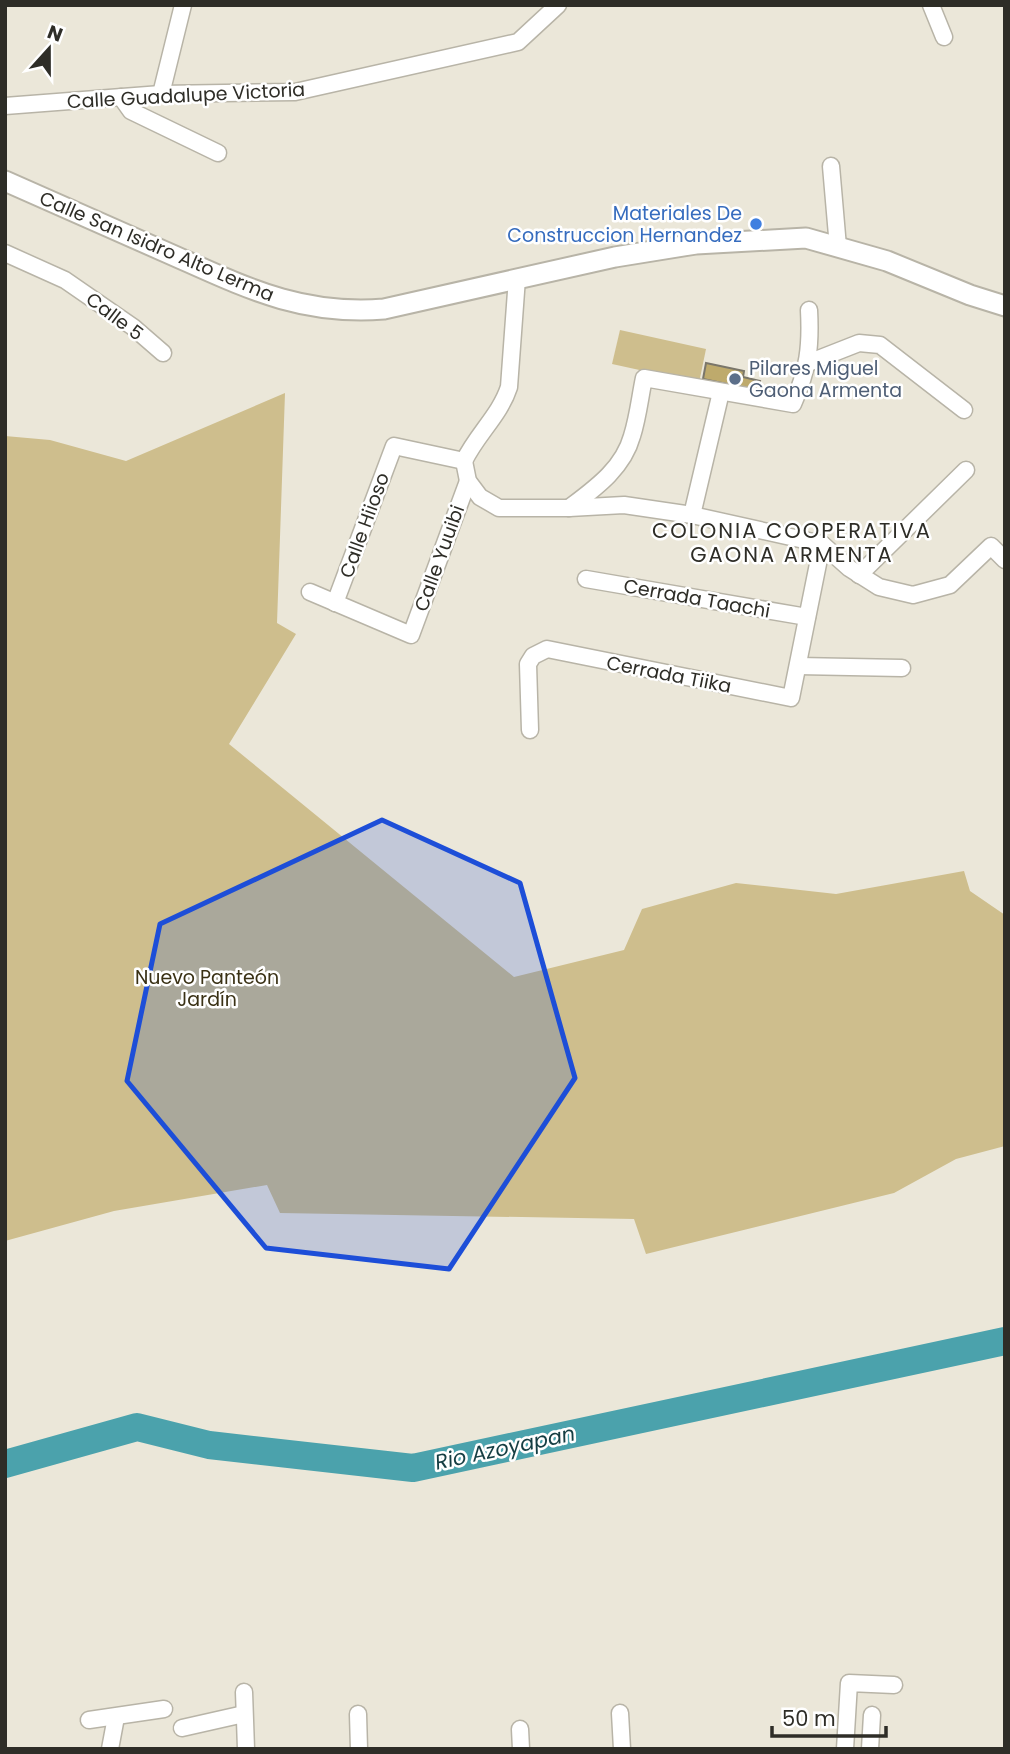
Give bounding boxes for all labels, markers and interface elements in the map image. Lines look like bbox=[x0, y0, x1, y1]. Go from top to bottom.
north arrow bbox=[14, 14, 84, 84]
text: N bbox=[43, 18, 66, 49]
street label: Calle Guadalupe Victoria bbox=[66, 76, 306, 115]
street label: Calle San Isidro Alto Lerma bbox=[35, 185, 278, 308]
place label: Materiales De Construccion Hernandez bbox=[507, 200, 742, 249]
marker: Materiales De Construccion Hernandez bbox=[748, 216, 764, 232]
street label: Calle 5 bbox=[80, 286, 149, 347]
place label: Pilares Miguel Gaona Armenta bbox=[749, 355, 902, 404]
marker: Pilares Miguel Gaona Armenta bbox=[727, 371, 743, 387]
street label: Calle Hiioso bbox=[333, 469, 396, 582]
street label: Calle Yuuibi bbox=[408, 501, 471, 615]
district label: COLONIA COOPERATIVA GAONA ARMENTA bbox=[652, 516, 932, 569]
street label: Cerrada Taachi bbox=[621, 572, 772, 625]
street label: Cerrada Tiika bbox=[604, 649, 734, 700]
park label: Nuevo Panteón Jardín bbox=[135, 964, 279, 1013]
water label: Rio Azoyapan bbox=[432, 1418, 578, 1477]
scale bar bbox=[772, 1694, 886, 1738]
text: 50 m bbox=[782, 1704, 836, 1733]

